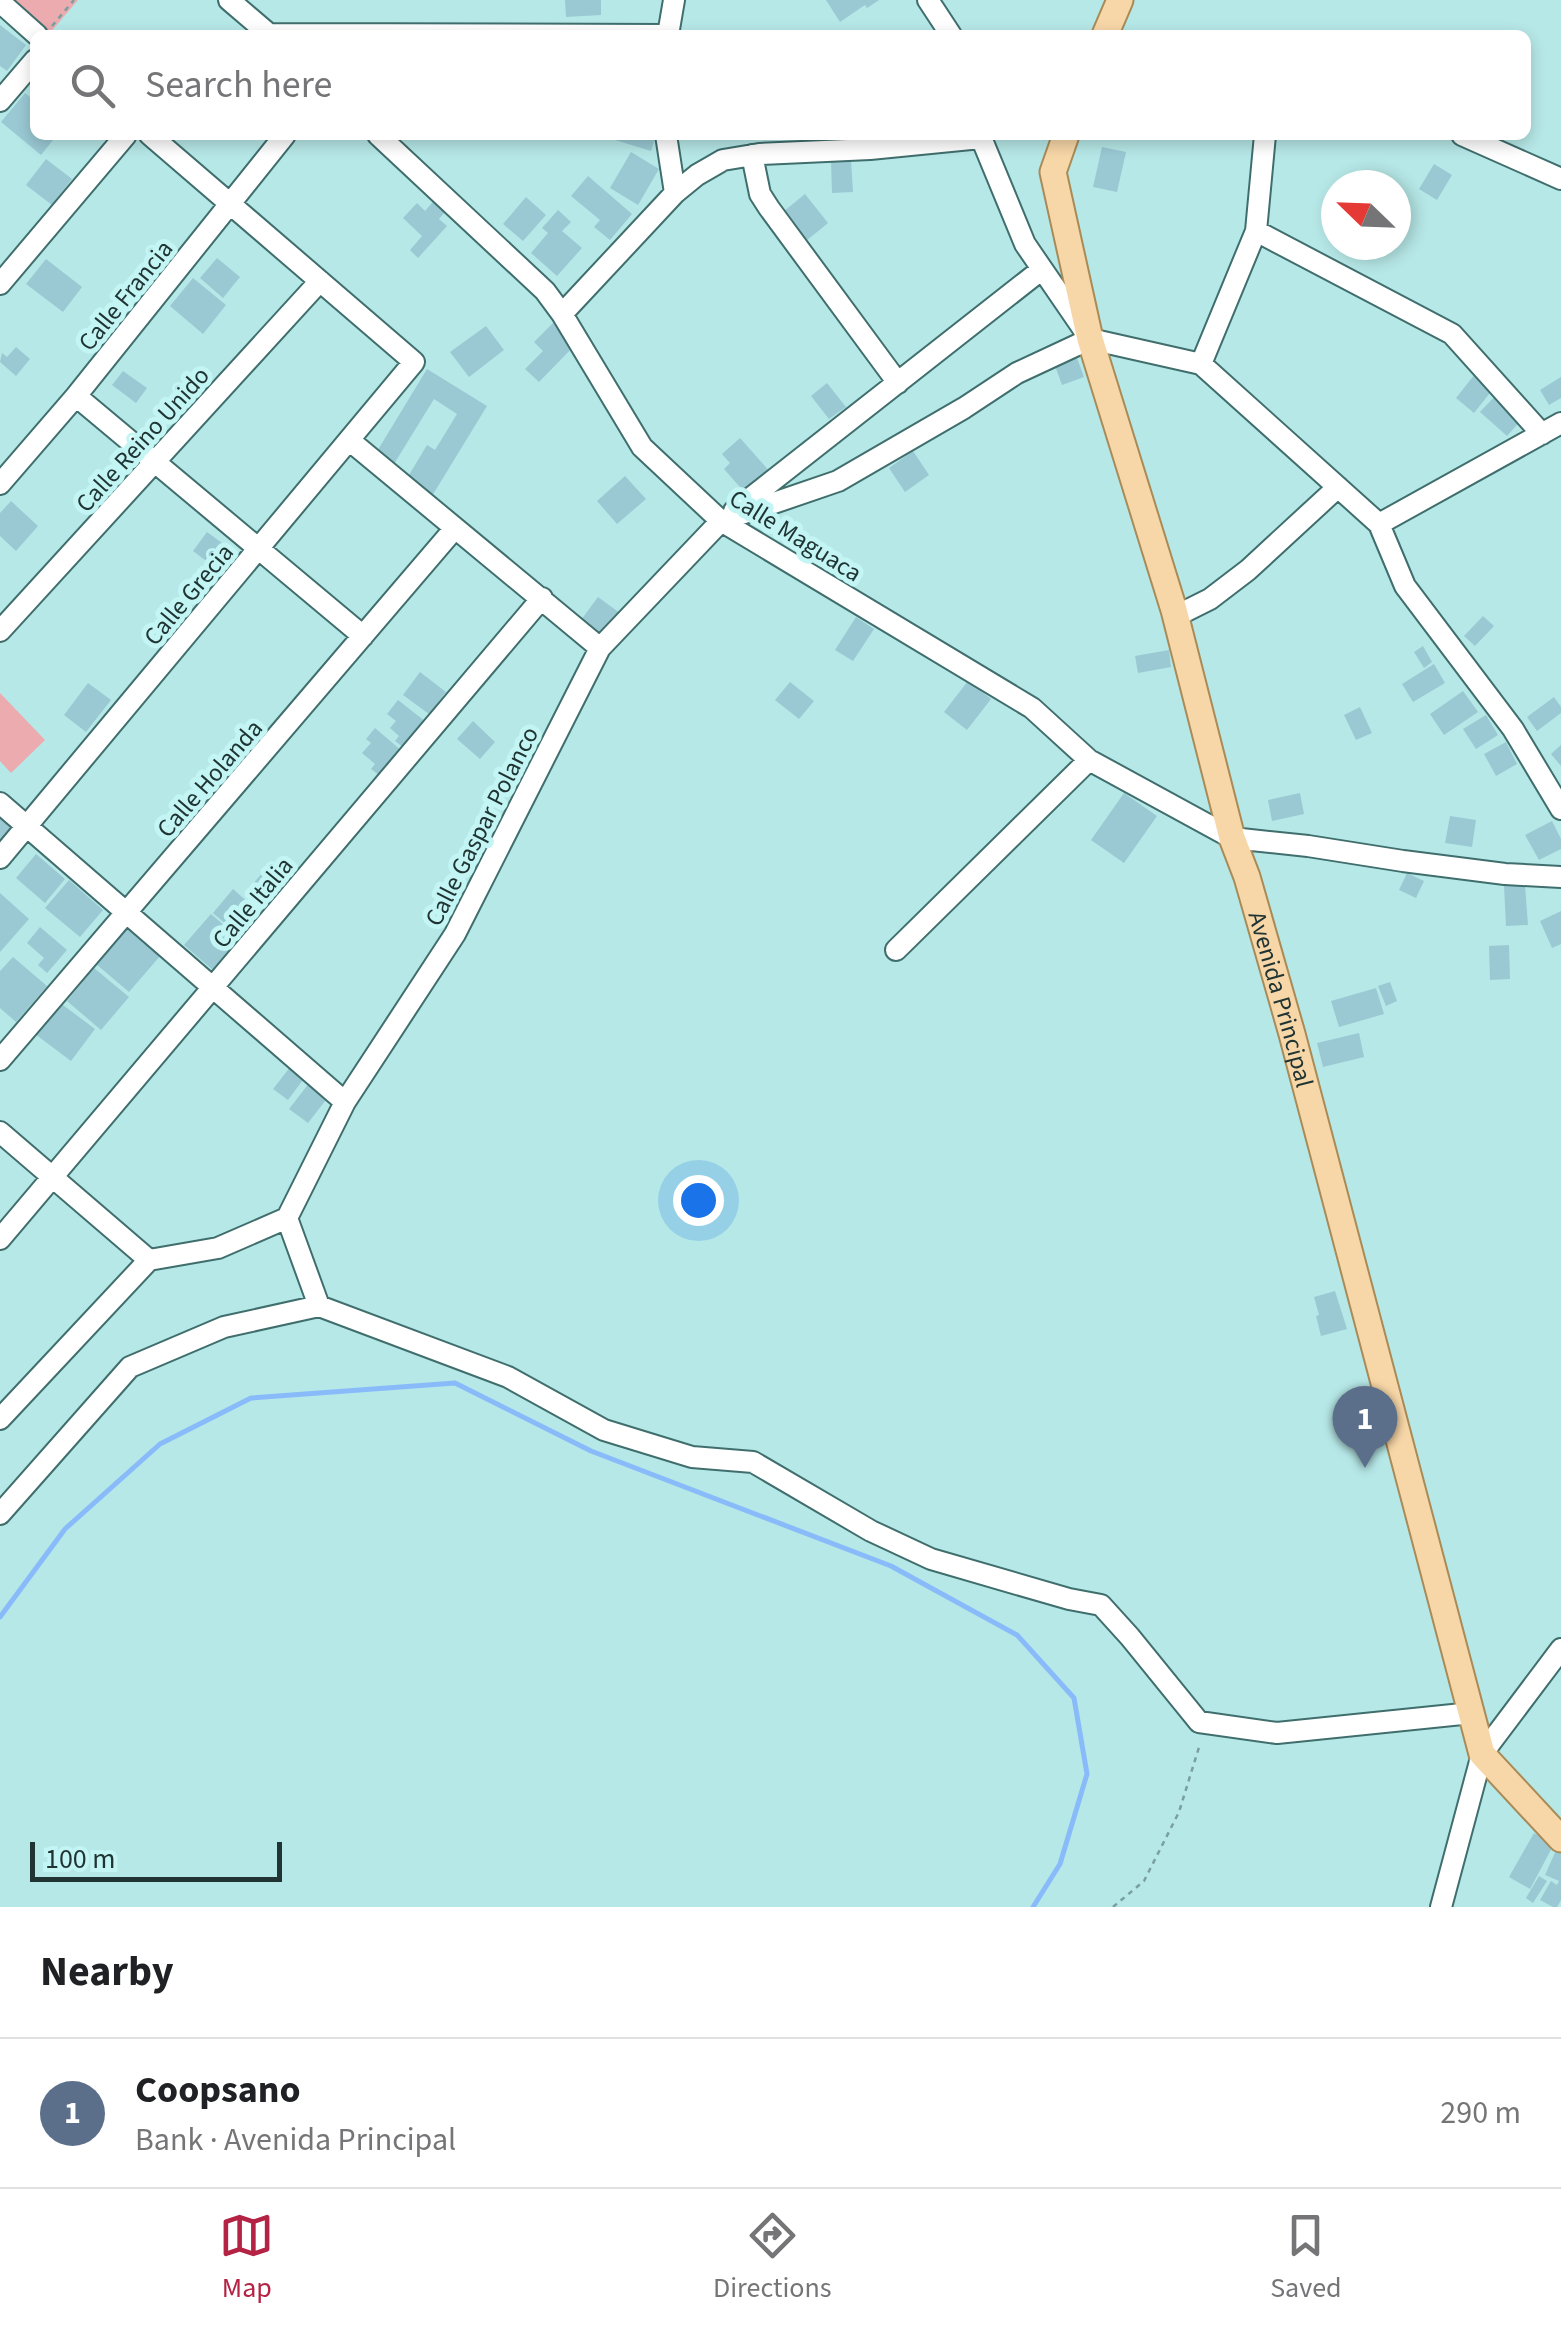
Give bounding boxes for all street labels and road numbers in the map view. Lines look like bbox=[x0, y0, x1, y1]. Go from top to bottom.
street label: Calle Francia bbox=[70, 232, 182, 359]
street label: Calle Reino Unido bbox=[67, 359, 218, 521]
street label: Calle Maguaca bbox=[722, 481, 869, 591]
street label: Calle Grecia bbox=[135, 536, 242, 653]
street label: Calle Holanda bbox=[148, 712, 271, 846]
street label: Calle Gaspar Polanco bbox=[416, 720, 548, 932]
street label: Calle Italia bbox=[204, 849, 302, 956]
street label: Avenida Principal bbox=[1239, 907, 1322, 1091]

